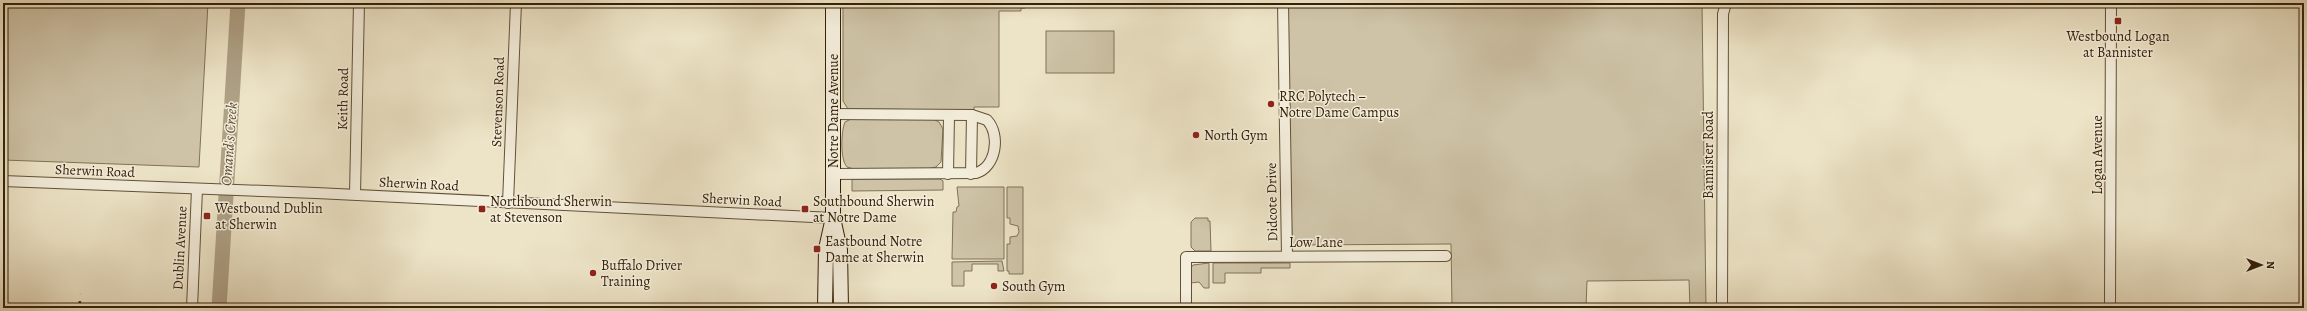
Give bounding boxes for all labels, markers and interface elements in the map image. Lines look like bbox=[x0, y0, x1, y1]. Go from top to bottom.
marker: Westbound Logan at Bannister bbox=[2113, 16, 2123, 26]
place label: Westbound Logan at Bannister bbox=[2065, 27, 2170, 62]
street label: Notre Dame Avenue bbox=[824, 54, 843, 168]
street label: Stevenson Road bbox=[487, 56, 509, 148]
street label: Keith Road bbox=[333, 67, 353, 130]
place label: RRC Polytech – Notre Dame Campus bbox=[1279, 87, 1399, 122]
marker: RRC Polytech – Notre Dame Campus bbox=[1266, 99, 1276, 109]
water label: Omand's Creek bbox=[216, 101, 242, 186]
street label: Bannister Road bbox=[1699, 111, 1718, 199]
street label: Logan Avenue bbox=[2088, 115, 2107, 195]
place label: North Gym bbox=[1204, 126, 1268, 145]
marker: North Gym bbox=[1191, 130, 1201, 140]
street label: Sherwin Road bbox=[55, 160, 136, 182]
street label: Didcote Drive bbox=[1262, 162, 1282, 242]
street label: Sherwin Road bbox=[379, 172, 460, 196]
street label: Sherwin Road bbox=[702, 188, 783, 212]
place label: Northbound Sherwin at Stevenson bbox=[490, 192, 612, 227]
place label: Southbound Sherwin at Notre Dame bbox=[813, 192, 935, 227]
place label: Westbound Dublin at Sherwin bbox=[214, 199, 323, 234]
marker: Northbound Sherwin at Stevenson bbox=[477, 204, 487, 214]
marker: Southbound Sherwin at Notre Dame bbox=[800, 204, 810, 214]
street label: Dublin Avenue bbox=[168, 206, 192, 290]
marker: Westbound Dublin at Sherwin bbox=[202, 211, 212, 221]
place label: Eastbound Notre Dame at Sherwin bbox=[825, 232, 924, 267]
street label: Low Lane bbox=[1289, 233, 1343, 252]
marker: Eastbound Notre Dame at Sherwin bbox=[812, 244, 822, 254]
north arrow bbox=[2241, 245, 2281, 285]
place label: Buffalo Driver Training bbox=[601, 256, 683, 291]
text: N bbox=[2263, 261, 2278, 269]
marker: Buffalo Driver Training bbox=[588, 268, 598, 278]
place label: South Gym bbox=[1002, 277, 1066, 296]
marker: South Gym bbox=[989, 281, 999, 291]

